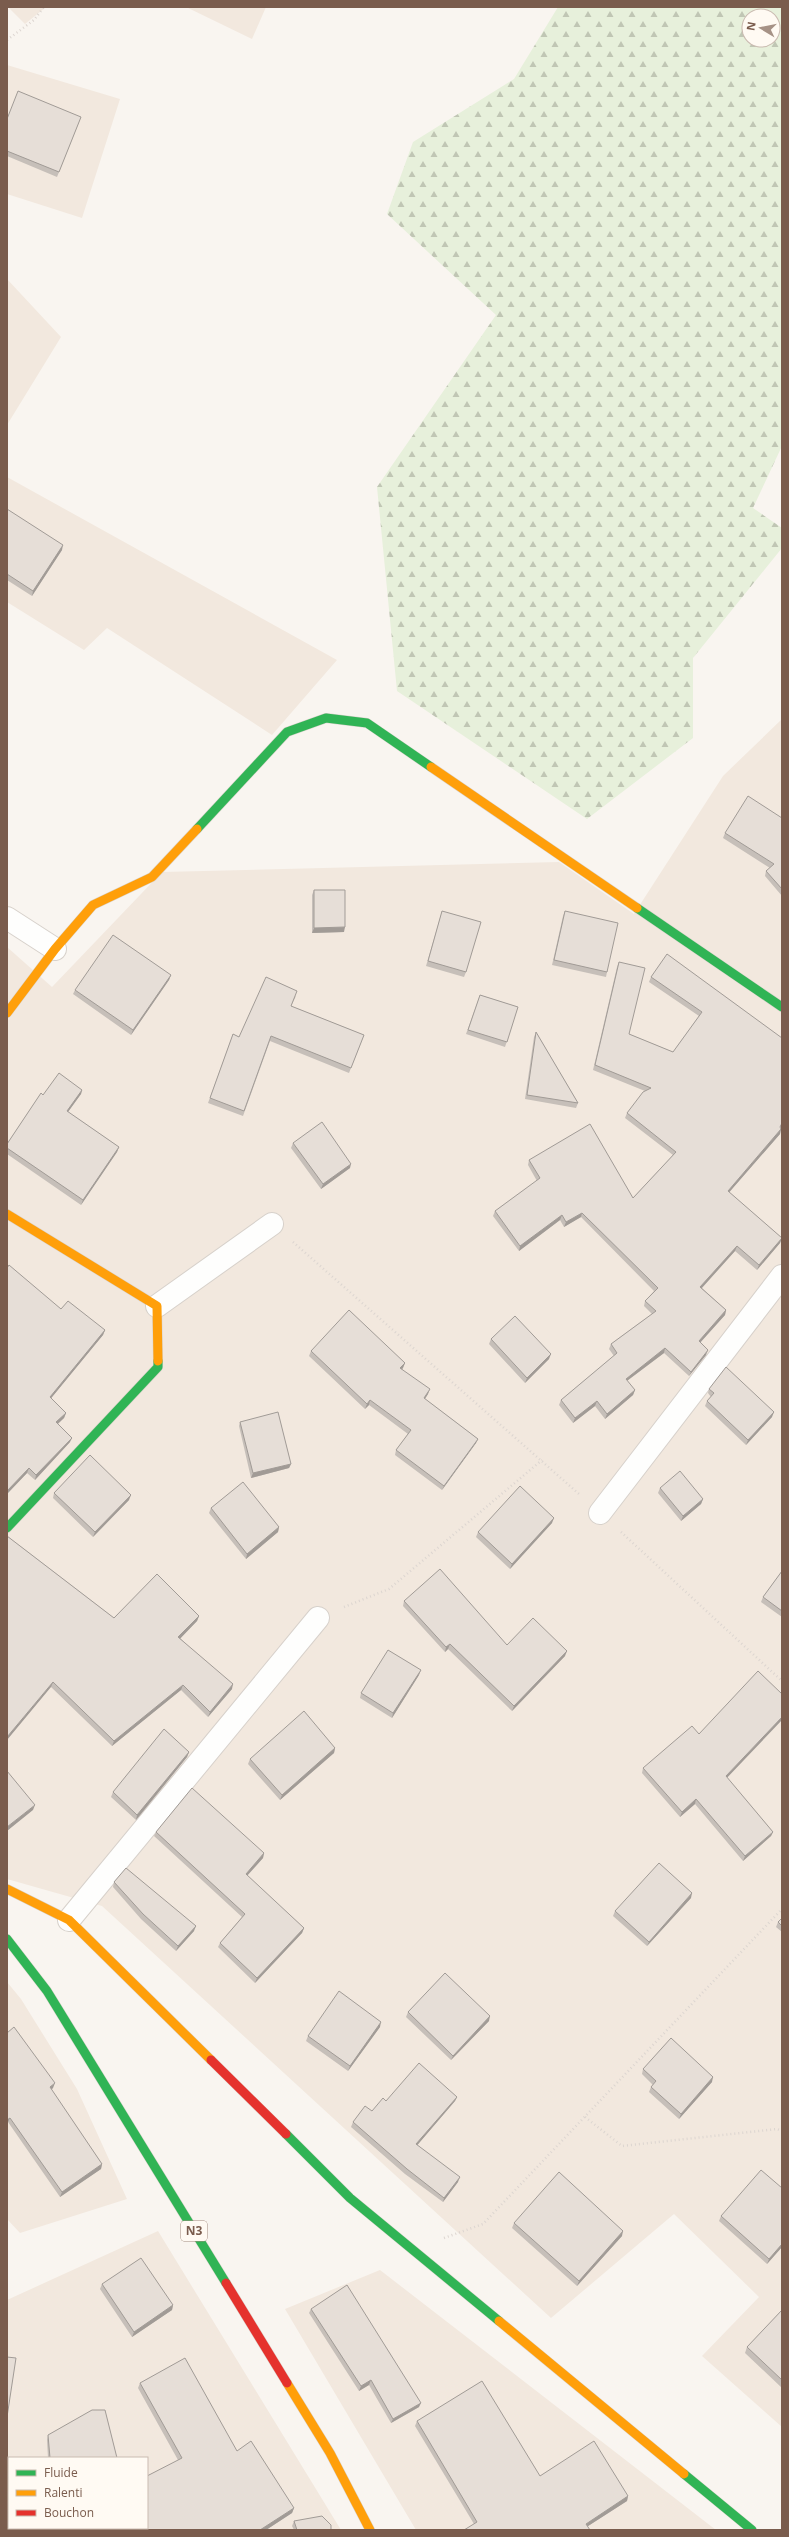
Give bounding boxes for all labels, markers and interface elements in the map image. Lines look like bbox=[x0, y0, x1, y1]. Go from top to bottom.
north arrow bbox=[741, 8, 781, 48]
text: N bbox=[742, 20, 759, 32]
road number: N3 bbox=[181, 2221, 207, 2241]
legend bbox=[8, 2457, 148, 2529]
text: Fluide bbox=[44, 2464, 78, 2481]
text: Ralenti bbox=[44, 2484, 83, 2501]
text: Bouchon bbox=[44, 2504, 94, 2521]

